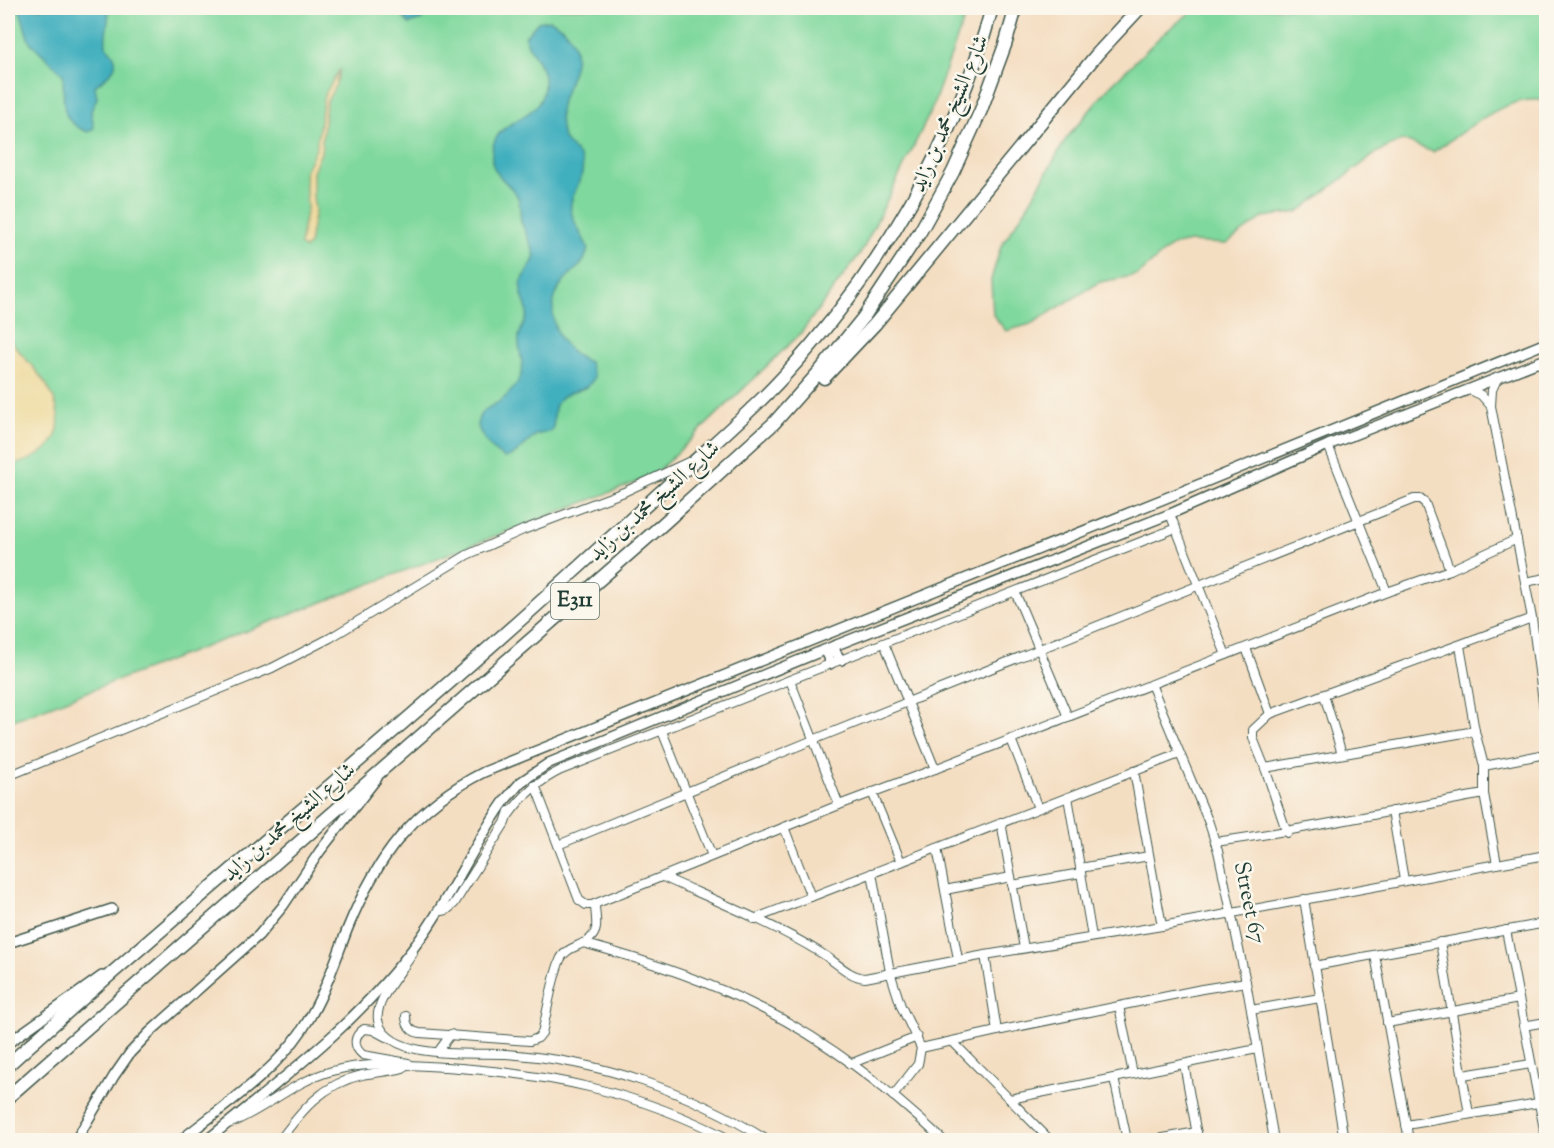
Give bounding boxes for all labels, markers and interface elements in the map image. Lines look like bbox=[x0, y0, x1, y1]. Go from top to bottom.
street label: شارع الشيخ محمد بن زايد bbox=[903, 30, 1000, 198]
street label: شارع الشيخ محمد بن زايد bbox=[582, 434, 729, 571]
road number: E311 bbox=[551, 583, 599, 619]
street label: شارع الشيخ محمد بن زايد bbox=[216, 756, 365, 891]
street label: Street 67 bbox=[1224, 859, 1272, 947]

